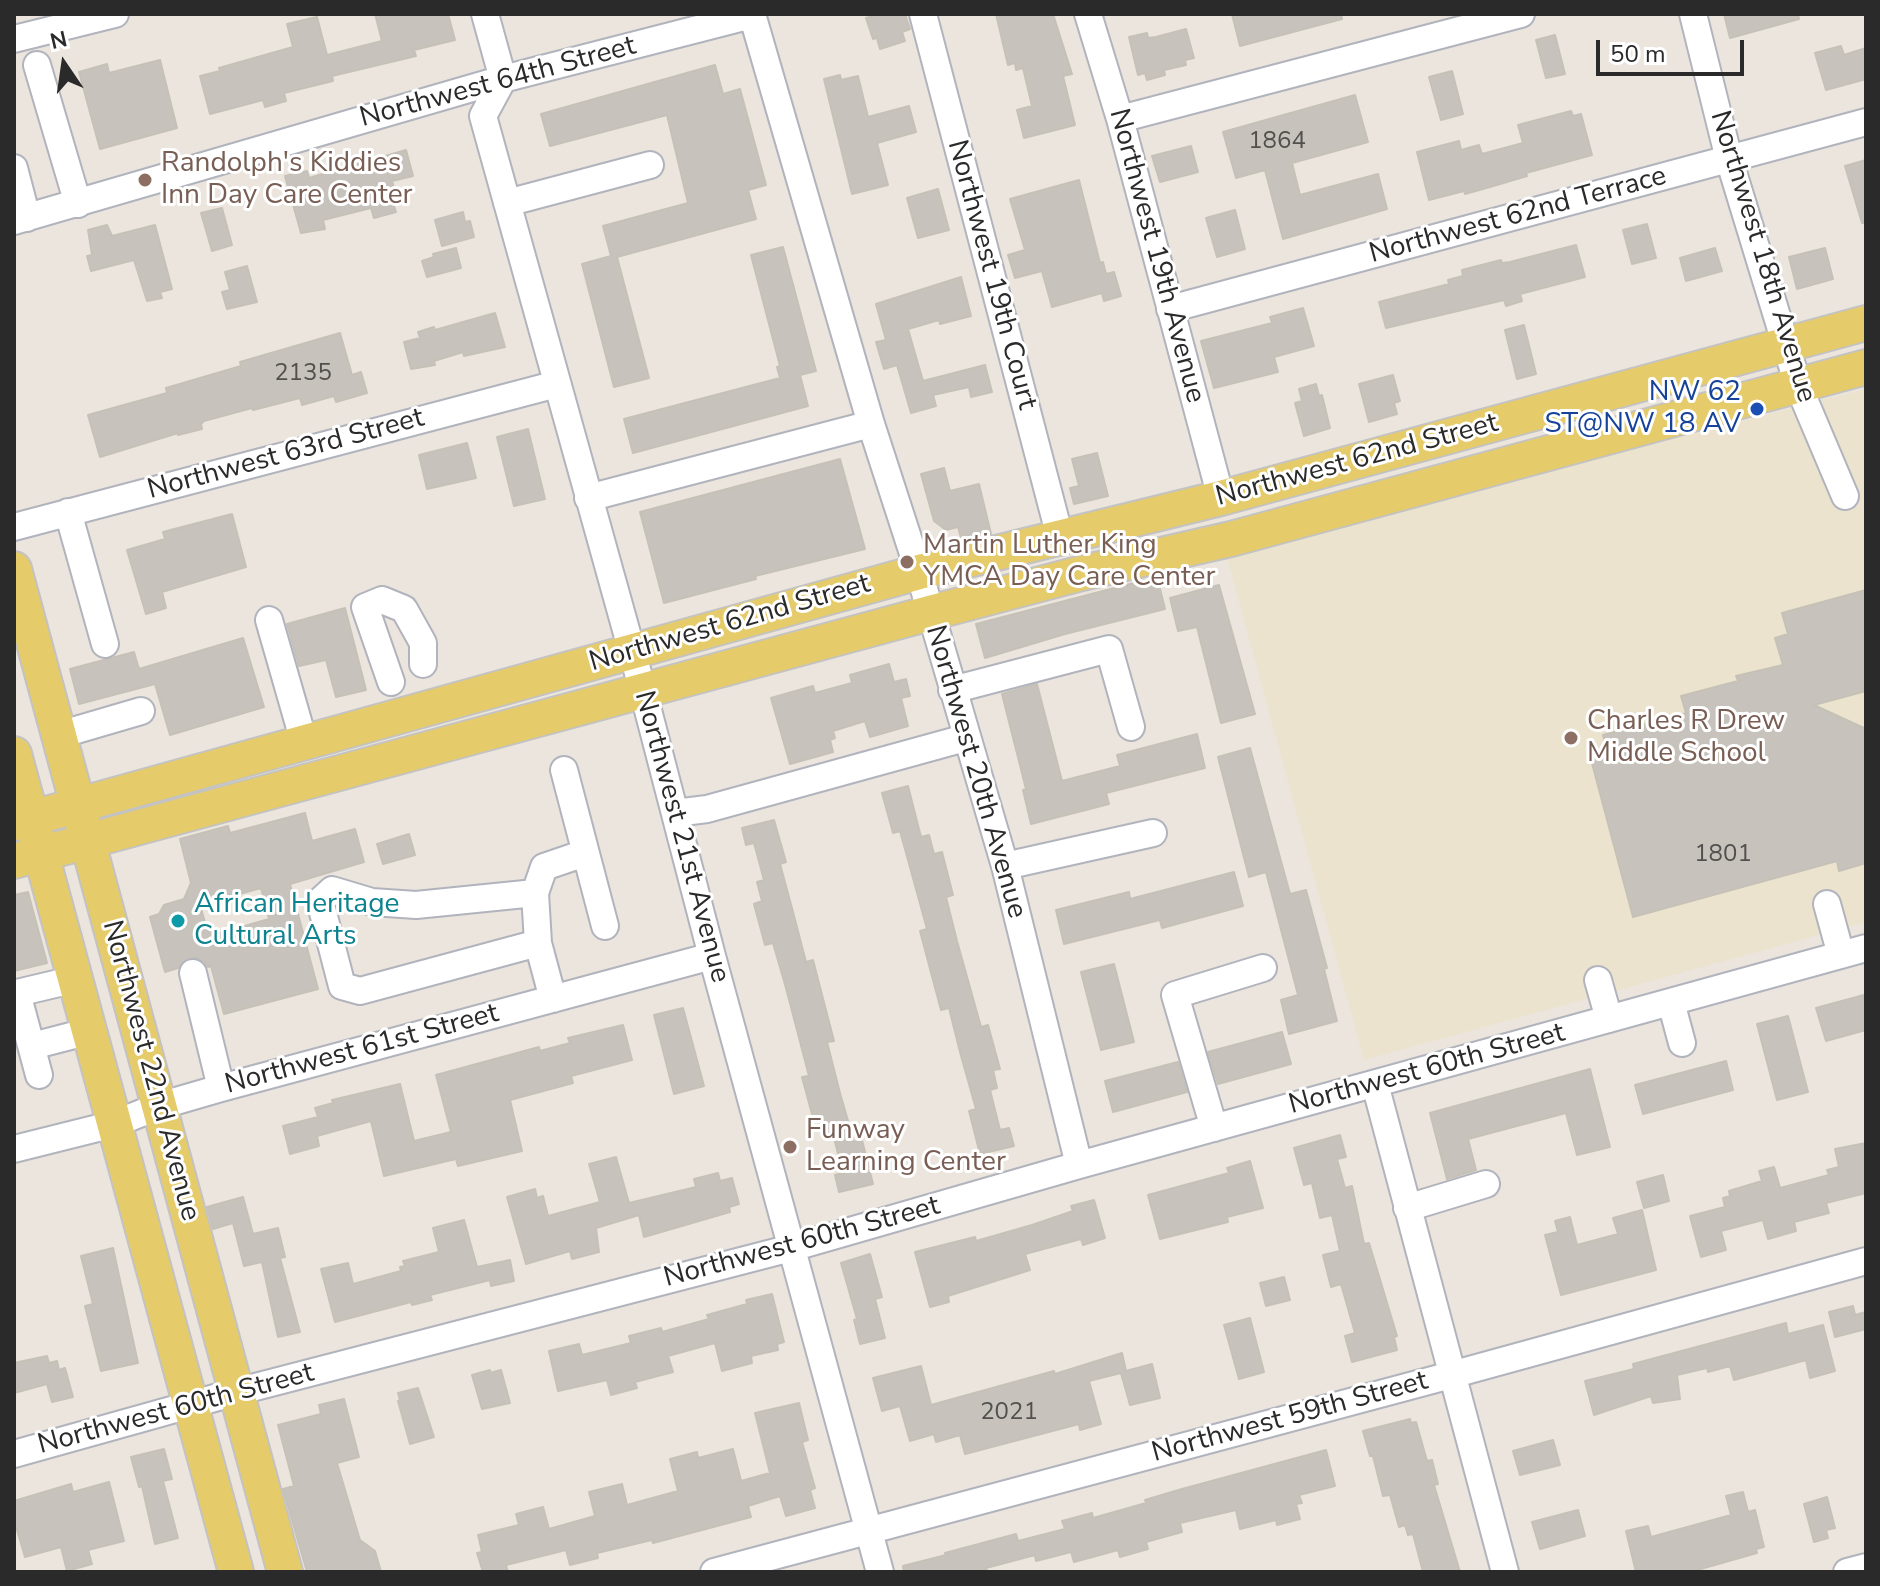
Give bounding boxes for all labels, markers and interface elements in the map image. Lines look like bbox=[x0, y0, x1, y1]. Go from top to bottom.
north arrow bbox=[24, 24, 104, 104]
text: N bbox=[47, 24, 70, 57]
scale bar bbox=[1600, 24, 1748, 74]
street label: Northwest 64th Street bbox=[356, 30, 640, 136]
text: 50 m bbox=[1610, 38, 1666, 70]
street label: Northwest 19th Avenue bbox=[1101, 105, 1211, 407]
street label: Northwest 18th Avenue bbox=[1702, 107, 1822, 407]
house number: 1864 bbox=[1248, 128, 1306, 156]
street label: Northwest 19th Court bbox=[939, 137, 1043, 413]
place label: Randolph's Kiddies Inn Day Care Center bbox=[161, 147, 413, 213]
street label: Northwest 62nd Terrace bbox=[1366, 160, 1670, 272]
marker: Randolph's Kiddies Inn Day Care Center bbox=[136, 171, 154, 189]
house number: 2135 bbox=[274, 360, 332, 388]
place label: NW 62 ST@NW 18 AV bbox=[1544, 376, 1741, 442]
marker: NW 62 ST@NW 18 AV bbox=[1748, 400, 1766, 418]
street label: Northwest 63rd Street bbox=[144, 402, 428, 508]
street label: Northwest 62nd Street bbox=[1212, 407, 1502, 515]
place label: Martin Luther King YMCA Day Care Center bbox=[923, 529, 1216, 595]
marker: Martin Luther King YMCA Day Care Center bbox=[898, 553, 916, 571]
street label: Northwest 62nd Street bbox=[586, 568, 874, 680]
street label: Northwest 20th Avenue bbox=[917, 622, 1033, 922]
street label: Northwest 21st Avenue bbox=[626, 688, 736, 986]
place label: Charles R Drew Middle School bbox=[1587, 705, 1785, 771]
marker: Charles R Drew Middle School bbox=[1562, 729, 1580, 747]
house number: 1801 bbox=[1694, 841, 1752, 869]
place label: African Heritage Cultural Arts bbox=[194, 888, 400, 954]
marker: African Heritage Cultural Arts bbox=[169, 912, 187, 930]
street label: Northwest 22nd Avenue bbox=[94, 917, 206, 1225]
street label: Northwest 61st Street bbox=[222, 997, 502, 1103]
street label: Northwest 60th Street bbox=[1285, 1017, 1569, 1123]
place label: Funway Learning Center bbox=[806, 1114, 1006, 1180]
marker: Funway Learning Center bbox=[781, 1138, 799, 1156]
street label: Northwest 60th Street bbox=[660, 1190, 944, 1296]
street label: Northwest 60th Street bbox=[34, 1357, 318, 1463]
street label: Northwest 59th Street bbox=[1148, 1365, 1432, 1471]
house number: 2021 bbox=[980, 1399, 1038, 1427]

